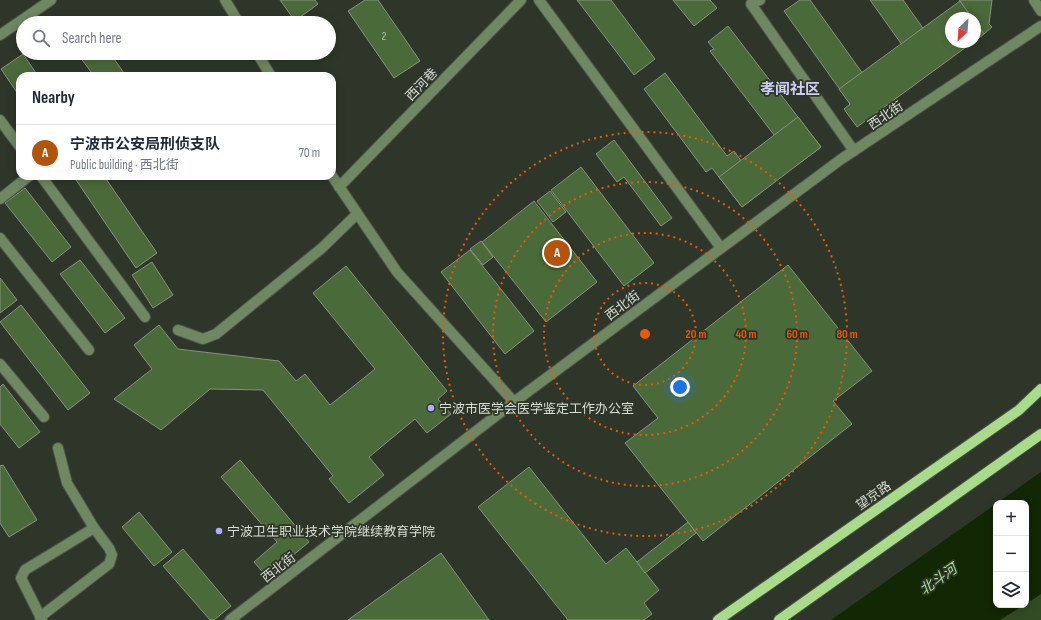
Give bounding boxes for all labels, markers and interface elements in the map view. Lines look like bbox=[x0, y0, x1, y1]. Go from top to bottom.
north arrow bbox=[945, 12, 981, 48]
search box bbox=[16, 16, 336, 60]
icon: search bbox=[30, 27, 52, 49]
text: Search here bbox=[62, 29, 122, 48]
house number: 2 bbox=[382, 30, 387, 43]
street label: 西河巷 bbox=[402, 65, 441, 104]
district label: 孝闻社区 bbox=[760, 80, 820, 99]
text: Nearby bbox=[32, 88, 75, 108]
street label: 西北街 bbox=[865, 98, 906, 133]
text: 宁波市公安局刑侦支队 bbox=[70, 135, 220, 154]
text: A bbox=[42, 145, 48, 161]
text: 70 m bbox=[299, 145, 320, 161]
text: Public building · 西北街 bbox=[70, 157, 179, 173]
pin: A bbox=[544, 238, 570, 268]
street label: 西北街 bbox=[602, 288, 643, 324]
centre of rings bbox=[638, 327, 652, 341]
text: 20 m bbox=[686, 327, 706, 342]
text: 40 m bbox=[735, 327, 757, 342]
text: 60 m bbox=[786, 327, 808, 342]
text: 80 m bbox=[836, 327, 858, 342]
your location bbox=[670, 377, 690, 397]
place label: 宁波市医学会医学鉴定工作办公室 bbox=[439, 401, 634, 417]
marker: 宁波市医学会医学鉴定工作办公室 bbox=[426, 403, 436, 413]
street label: 望京路 bbox=[853, 478, 894, 514]
map controls bbox=[993, 500, 1029, 608]
button: + bbox=[993, 500, 1029, 536]
place label: 宁波卫生职业技术学院继续教育学院 bbox=[227, 524, 435, 540]
marker: 宁波卫生职业技术学院继续教育学院 bbox=[214, 526, 224, 536]
button: − bbox=[993, 536, 1029, 572]
street label: 西北街 bbox=[258, 549, 299, 586]
water label: 北斗河 bbox=[916, 559, 963, 598]
button: layers bbox=[993, 572, 1029, 608]

